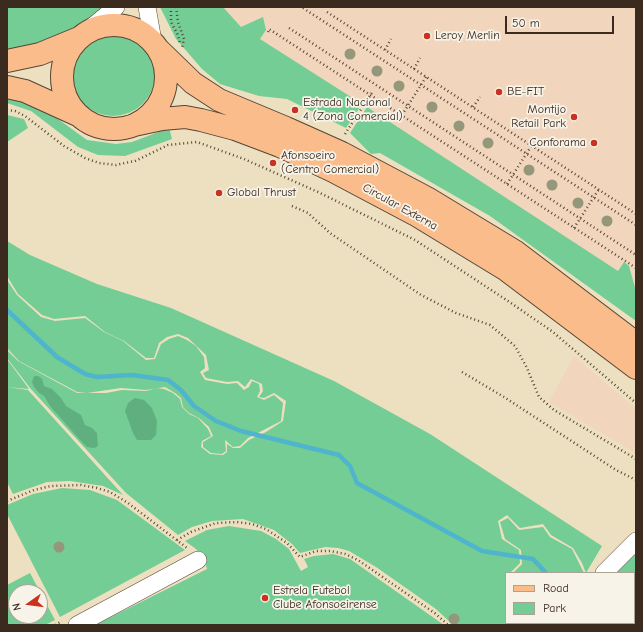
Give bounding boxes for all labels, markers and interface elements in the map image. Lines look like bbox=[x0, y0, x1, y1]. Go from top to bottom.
scale bar bbox=[507, 8, 616, 34]
text: 50 m bbox=[512, 16, 540, 30]
place label: Leroy Merlin bbox=[435, 29, 500, 43]
marker: Leroy Merlin bbox=[422, 31, 432, 41]
place label: BE-FIT bbox=[507, 85, 544, 99]
marker: BE-FIT bbox=[494, 87, 504, 97]
place label: Estrada Nacional 4 (Zona Comercial) bbox=[303, 96, 403, 124]
place label: Montijo Retail Park bbox=[511, 103, 566, 131]
marker: Estrada Nacional 4 (Zona Comercial) bbox=[290, 105, 300, 115]
marker: Montijo Retail Park bbox=[569, 112, 579, 122]
place label: Conforama bbox=[529, 136, 586, 150]
marker: Conforama bbox=[589, 138, 599, 148]
place label: Afonsoeiro (Centro Comercial) bbox=[281, 149, 379, 177]
marker: Afonsoeiro (Centro Comercial) bbox=[268, 158, 278, 168]
street label: Circular Externa bbox=[360, 180, 440, 234]
place label: Global Thrust bbox=[227, 186, 296, 200]
marker: Global Thrust bbox=[214, 188, 224, 198]
legend bbox=[505, 572, 635, 624]
text: Road bbox=[543, 581, 569, 595]
north arrow bbox=[8, 584, 48, 624]
place label: Estrela Futebol Clube Afonsoeirense bbox=[273, 584, 377, 612]
marker: Estrela Futebol Clube Afonsoeirense bbox=[260, 593, 270, 603]
text: Park bbox=[543, 601, 566, 615]
text: N bbox=[10, 602, 24, 612]

